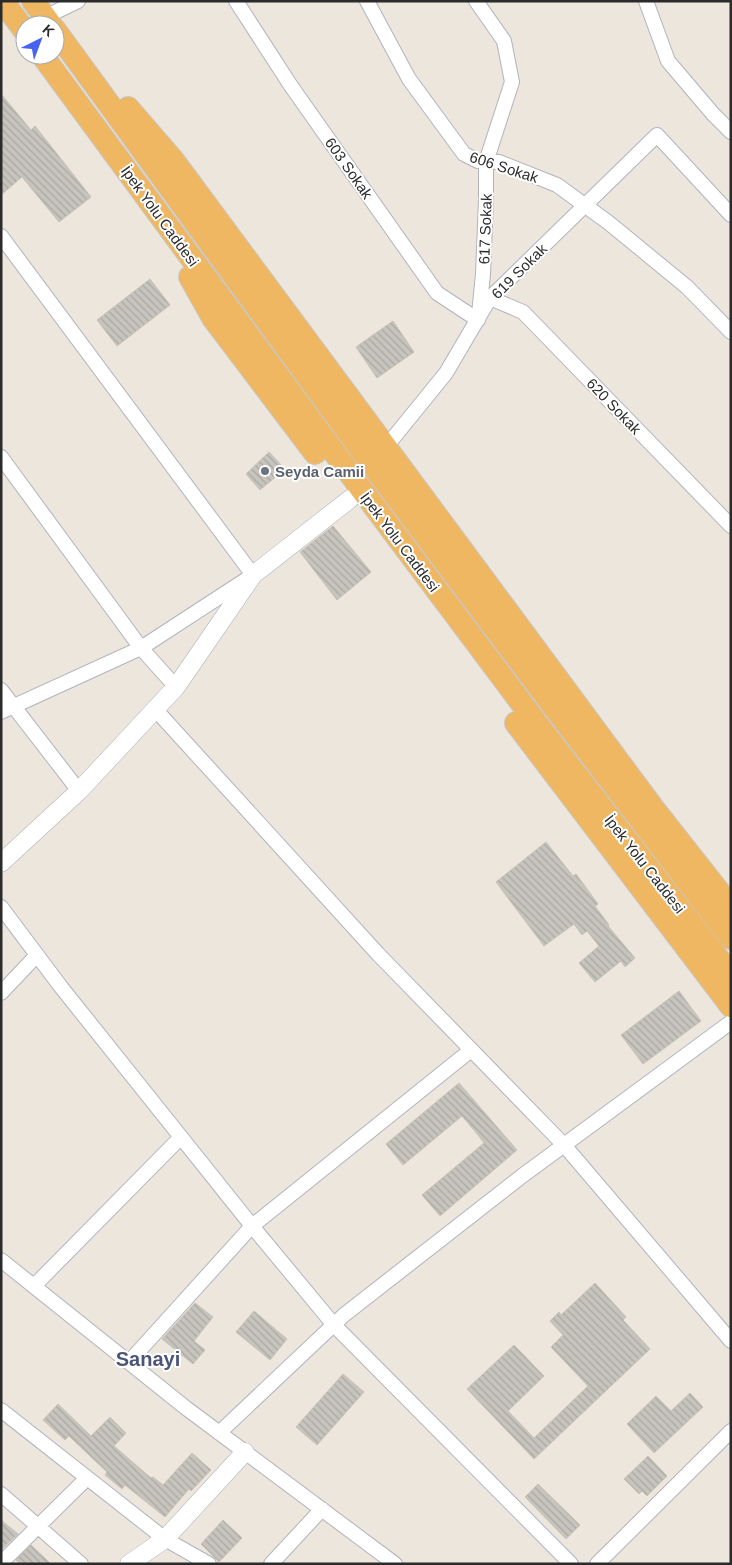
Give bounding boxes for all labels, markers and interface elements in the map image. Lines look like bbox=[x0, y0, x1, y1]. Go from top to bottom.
north arrow bbox=[15, 15, 65, 65]
text: K bbox=[40, 21, 58, 40]
street label: 603 Sokak bbox=[322, 134, 377, 202]
street label: 606 Sokak bbox=[468, 148, 541, 186]
street label: İpek Yolu Caddesi bbox=[118, 162, 202, 270]
street label: 617 Sokak bbox=[475, 193, 495, 265]
street label: 619 Sokak bbox=[488, 240, 550, 302]
street label: 620 Sokak bbox=[583, 375, 645, 438]
place label: Seyda Camii bbox=[275, 463, 364, 480]
marker: Seyda Camii bbox=[259, 465, 271, 477]
street label: İpek Yolu Caddesi bbox=[357, 489, 443, 595]
street label: İpek Yolu Caddesi bbox=[601, 811, 689, 917]
district label: Sanayi bbox=[116, 1348, 180, 1370]

